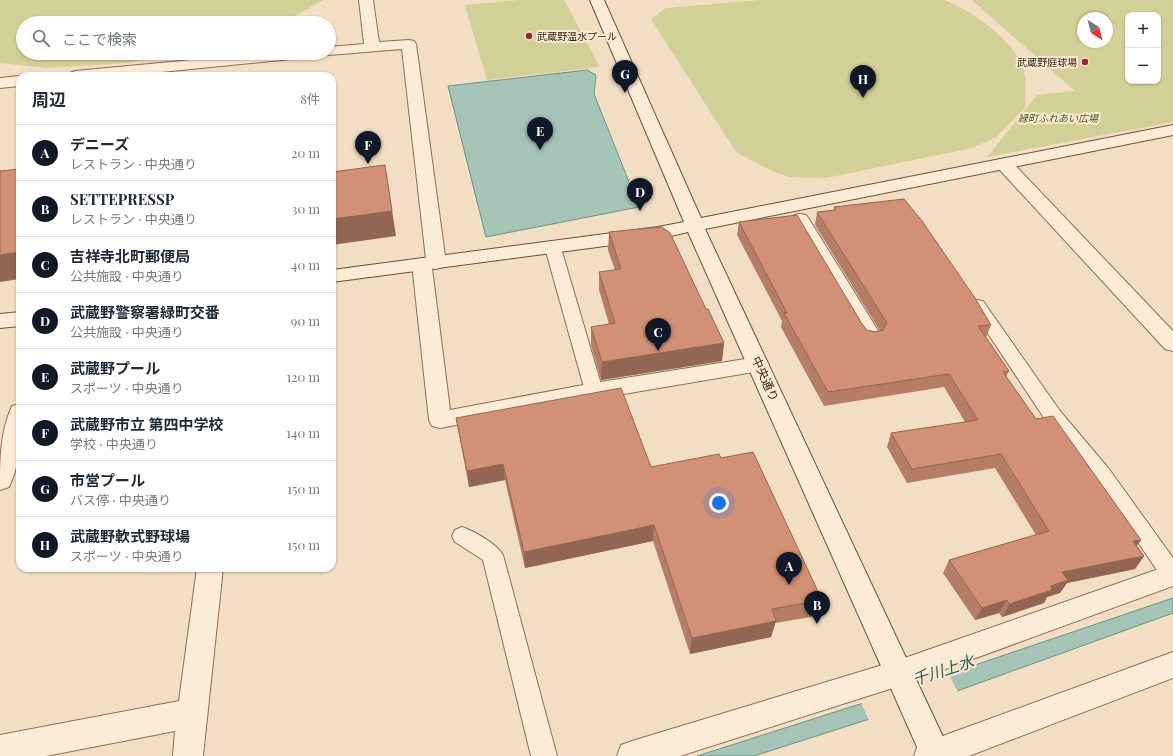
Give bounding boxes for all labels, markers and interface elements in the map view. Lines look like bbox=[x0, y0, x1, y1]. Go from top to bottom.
north arrow bbox=[1077, 12, 1113, 48]
map controls bbox=[1125, 12, 1161, 84]
button: + bbox=[1125, 12, 1161, 48]
search box bbox=[16, 16, 336, 60]
icon: search bbox=[30, 27, 52, 49]
text: ここで検索 bbox=[62, 29, 137, 49]
place label: 武蔵野温水プール bbox=[537, 29, 617, 43]
marker: 武蔵野温水プール bbox=[524, 31, 534, 41]
button: − bbox=[1125, 48, 1161, 84]
place label: 武蔵野庭球場 bbox=[1017, 55, 1077, 69]
marker: 武蔵野庭球場 bbox=[1080, 57, 1090, 67]
pin: G bbox=[612, 60, 638, 93]
pin: H bbox=[850, 65, 876, 98]
text: 周辺 bbox=[32, 88, 66, 110]
text: 8件 bbox=[300, 90, 320, 107]
park label: 緑町ふれあい広場 bbox=[1018, 111, 1099, 125]
pin: E bbox=[527, 117, 553, 150]
pin: F bbox=[355, 131, 381, 164]
text: デニーズ bbox=[70, 134, 129, 154]
text: A bbox=[41, 144, 49, 161]
text: 20 m bbox=[291, 144, 320, 161]
text: レストラン · 中央通り bbox=[70, 155, 197, 172]
pin: D bbox=[627, 178, 653, 211]
text: SETTEPRESSP bbox=[70, 189, 174, 209]
text: B bbox=[41, 200, 49, 217]
text: 30 m bbox=[292, 200, 320, 217]
text: レストラン · 中央通り bbox=[70, 210, 197, 227]
text: 吉祥寺北町郵便局 bbox=[70, 246, 190, 266]
text: C bbox=[40, 256, 50, 273]
text: 40 m bbox=[291, 256, 320, 273]
text: 公共施設 · 中央通り bbox=[70, 267, 184, 284]
text: 武蔵野警察署緑町交番 bbox=[70, 302, 220, 322]
text: D bbox=[40, 312, 50, 329]
text: 90 m bbox=[291, 312, 320, 329]
pin: C bbox=[645, 318, 671, 351]
text: 公共施設 · 中央通り bbox=[70, 323, 184, 340]
street label: 中央通り bbox=[749, 353, 783, 404]
text: 武蔵野プール bbox=[70, 358, 160, 378]
text: E bbox=[41, 368, 49, 385]
text: 120 m bbox=[286, 368, 320, 385]
text: スポーツ · 中央通り bbox=[70, 379, 184, 396]
text: 武蔵野市立 第四中学校 bbox=[70, 414, 224, 434]
text: F bbox=[41, 424, 49, 441]
text: 140 m bbox=[286, 424, 320, 441]
text: 学校 · 中央通り bbox=[70, 435, 158, 452]
text: 市営プール bbox=[70, 470, 145, 490]
text: G bbox=[40, 480, 50, 497]
text: 150 m bbox=[287, 480, 320, 497]
text: バス停 · 中央通り bbox=[70, 491, 171, 508]
your location bbox=[709, 493, 729, 513]
text: 武蔵野軟式野球場 bbox=[70, 526, 190, 546]
text: H bbox=[40, 536, 50, 553]
text: 150 m bbox=[287, 536, 320, 553]
text: スポーツ · 中央通り bbox=[70, 547, 184, 564]
pin: A bbox=[776, 552, 802, 585]
pin: B bbox=[804, 591, 830, 624]
water label: 千川上水 bbox=[909, 649, 978, 689]

